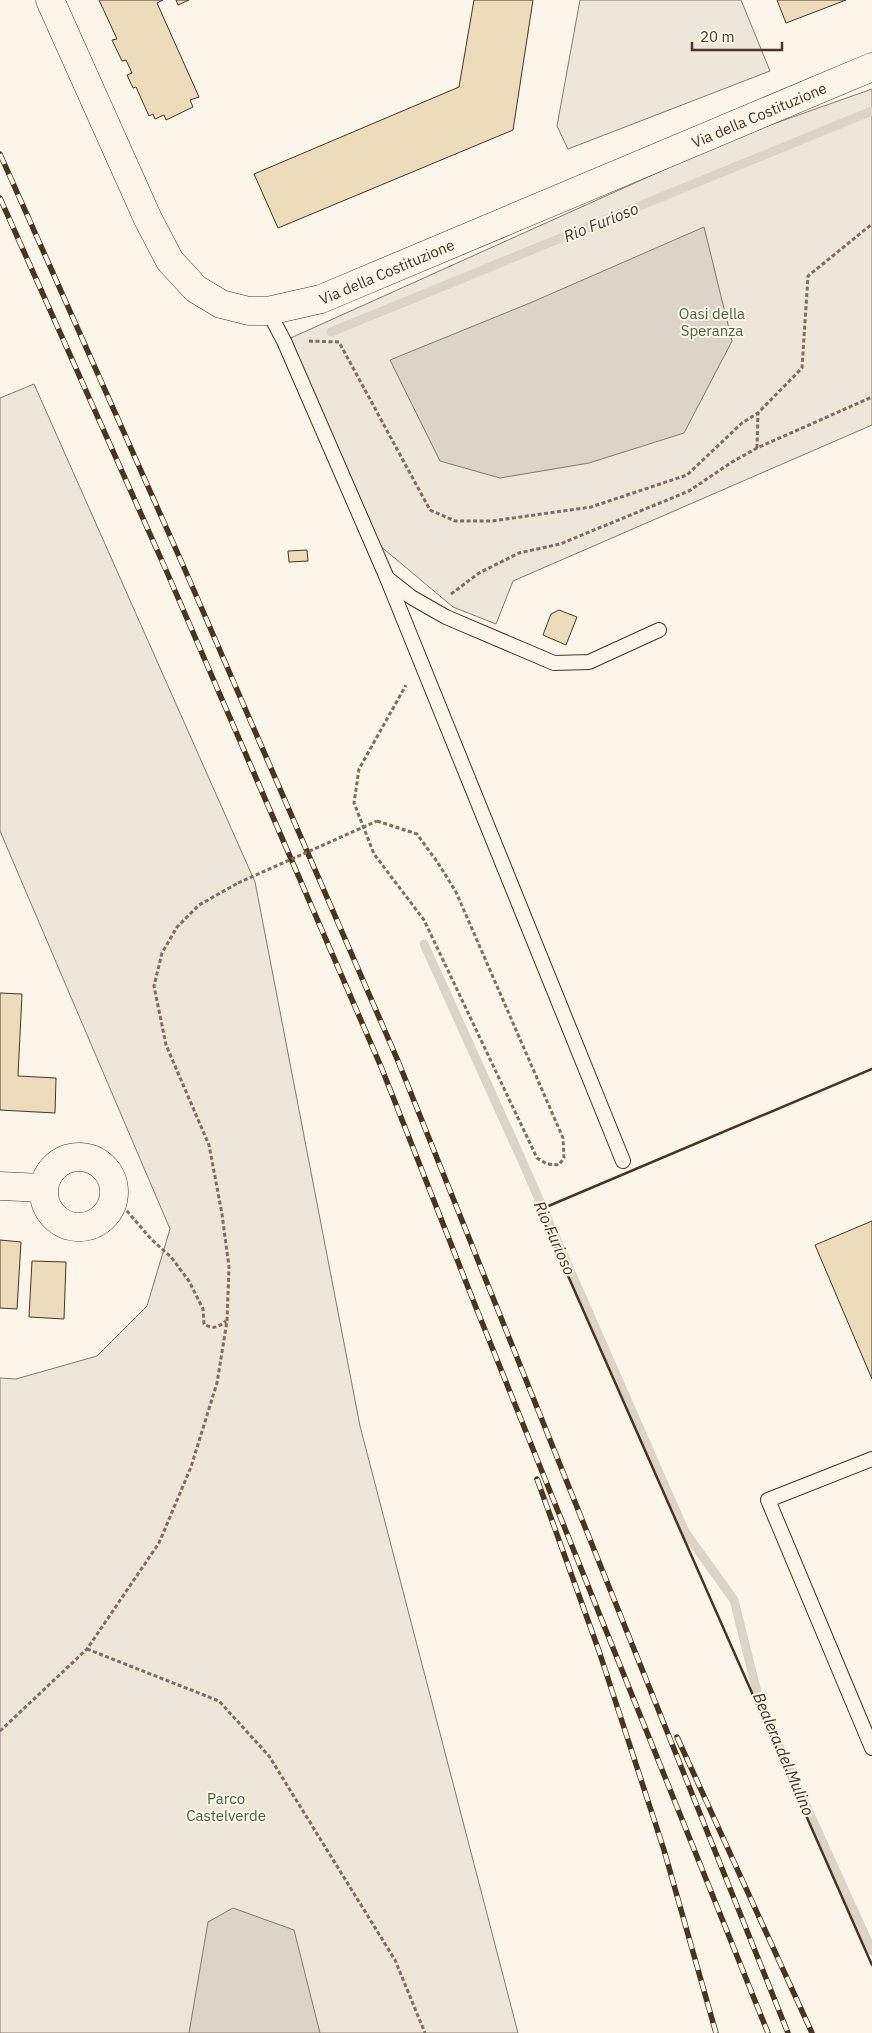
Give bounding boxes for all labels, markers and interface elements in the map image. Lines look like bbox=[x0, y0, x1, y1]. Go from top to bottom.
scale bar bbox=[692, 20, 782, 52]
text: 20 m bbox=[700, 27, 735, 46]
street label: Via della Costituzione bbox=[688, 78, 829, 151]
water label: Rio Furioso bbox=[561, 198, 642, 246]
street label: Via della Costituzione bbox=[316, 235, 457, 308]
park label: Oasi della Speranza bbox=[679, 304, 745, 340]
water label: Rio Furioso bbox=[530, 1198, 580, 1278]
water label: Bealera del Mulino bbox=[749, 1689, 819, 1819]
park label: Parco Castelverde bbox=[186, 1789, 266, 1825]

